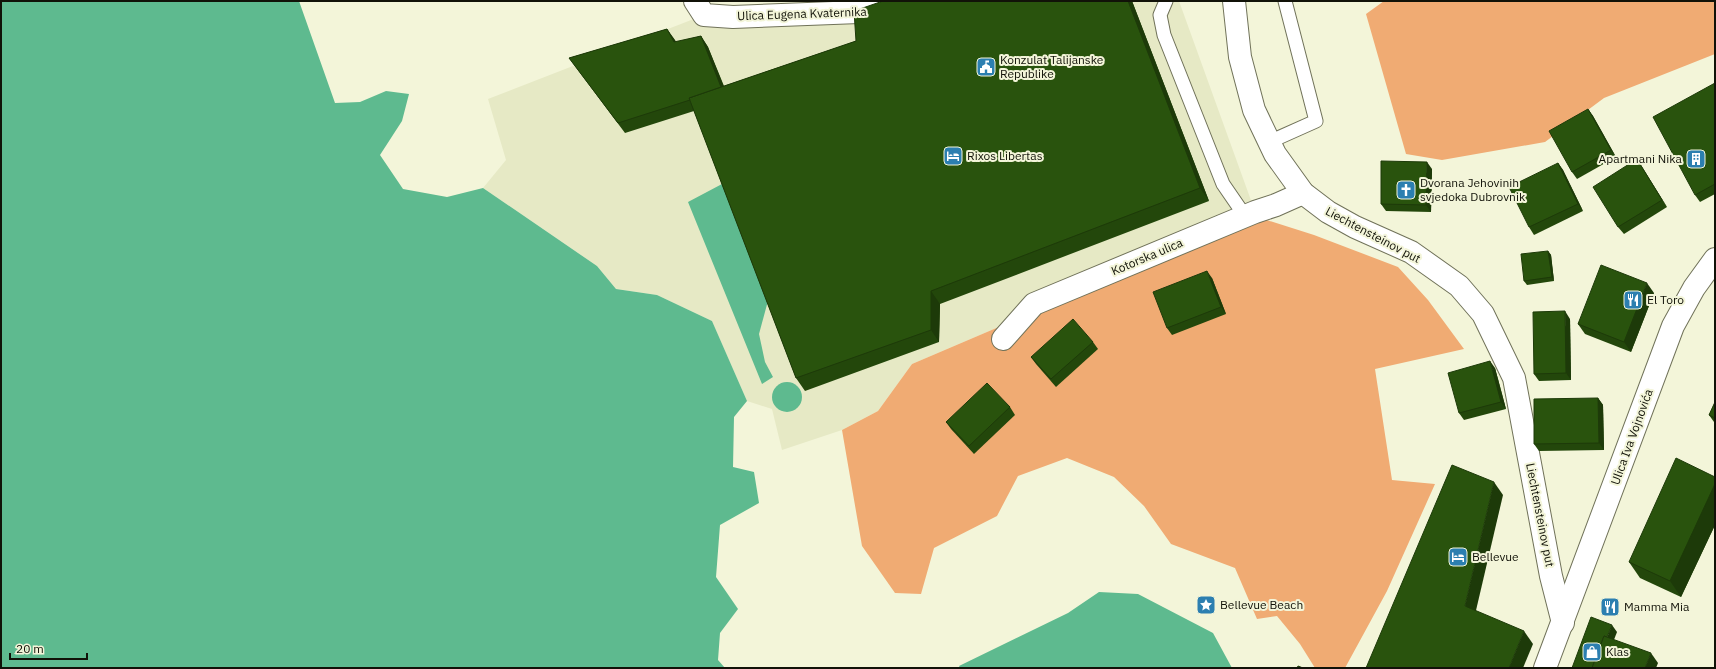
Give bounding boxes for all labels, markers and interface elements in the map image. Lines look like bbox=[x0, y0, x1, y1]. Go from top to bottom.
street label: Ulica Eugena Kvaternika bbox=[737, 4, 868, 23]
place label: Konzulat Talijanske Republike bbox=[1000, 52, 1104, 81]
public building icon: Konzulat Talijanske Republike bbox=[975, 56, 997, 78]
hotel icon: Rixos Libertas bbox=[942, 145, 964, 167]
place label: Rixos Libertas bbox=[967, 148, 1043, 163]
building icon: Apartmani Nika bbox=[1685, 148, 1707, 170]
place label: Apartmani Nika bbox=[1599, 151, 1683, 166]
place label: Dvorana Jehovinih svjedoka Dubrovnik bbox=[1420, 175, 1526, 204]
church icon: Dvorana Jehovinih svjedoka Dubrovnik bbox=[1395, 179, 1417, 201]
street label: Liechtensteinov put bbox=[1323, 203, 1423, 266]
street label: Kotorska ulica bbox=[1109, 235, 1185, 278]
restaurant icon: El Toro bbox=[1622, 289, 1644, 311]
place label: El Toro bbox=[1647, 292, 1684, 307]
street label: Ulica Iva Vojnovića bbox=[1607, 386, 1656, 487]
street label: Liechtensteinov put bbox=[1523, 462, 1558, 568]
hotel icon: Bellevue bbox=[1447, 546, 1469, 568]
place label: Bellevue bbox=[1472, 549, 1519, 564]
place icon: Bellevue Beach bbox=[1195, 594, 1217, 616]
restaurant icon: Mamma Mia bbox=[1599, 596, 1621, 618]
place label: Bellevue Beach bbox=[1220, 597, 1303, 612]
place label: Mamma Mia bbox=[1624, 599, 1690, 614]
scale bar bbox=[10, 635, 87, 661]
text: 20 m bbox=[16, 641, 44, 656]
shop icon: Klas bbox=[1581, 641, 1603, 663]
place label: Klas bbox=[1606, 644, 1629, 659]

